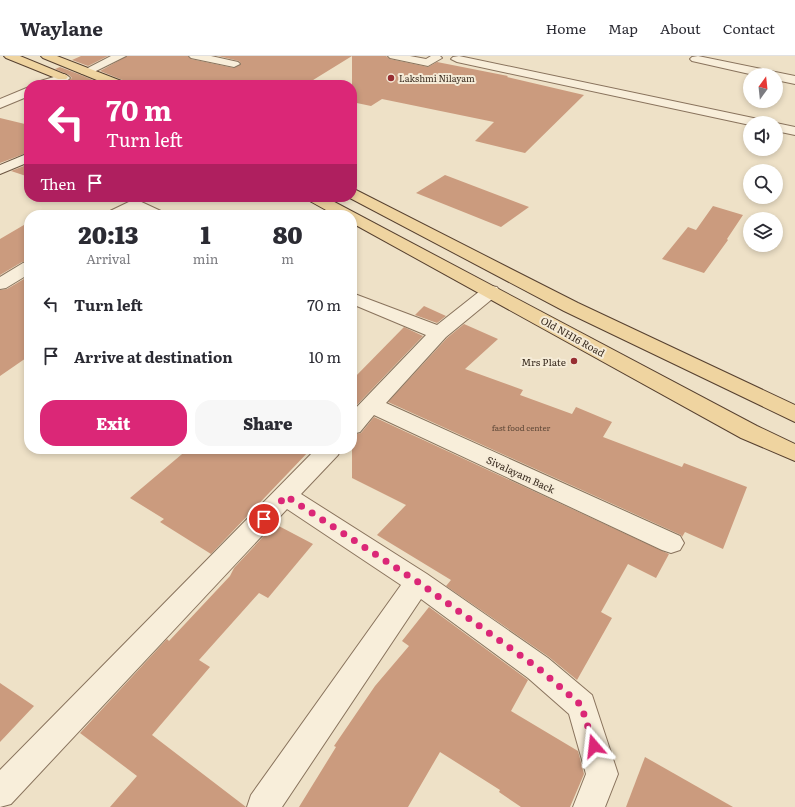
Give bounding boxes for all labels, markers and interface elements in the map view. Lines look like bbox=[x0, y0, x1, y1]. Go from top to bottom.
text: Waylane bbox=[20, 14, 103, 42]
text: Home bbox=[546, 18, 586, 38]
text: Map bbox=[608, 18, 638, 38]
text: About bbox=[660, 18, 701, 38]
text: Contact bbox=[723, 18, 775, 38]
north arrow bbox=[743, 68, 783, 108]
map controls bbox=[743, 68, 783, 252]
place label: Lakshmi Nilayam bbox=[399, 71, 475, 85]
marker: Lakshmi Nilayam bbox=[386, 73, 396, 83]
text: 70 m bbox=[106, 88, 172, 130]
icon: left bbox=[40, 96, 92, 148]
button: sound bbox=[743, 116, 783, 156]
text: Turn left bbox=[106, 126, 183, 153]
button: search bbox=[743, 164, 783, 204]
text: Then bbox=[40, 172, 76, 195]
icon: arrive bbox=[84, 172, 106, 194]
button: layers bbox=[743, 212, 783, 252]
text: 20:13 bbox=[78, 216, 138, 251]
text: 1 bbox=[201, 216, 211, 251]
text: 80 bbox=[273, 216, 303, 251]
text: Arrival bbox=[86, 249, 131, 268]
text: min bbox=[193, 249, 218, 268]
text: m bbox=[281, 249, 294, 268]
icon: left bbox=[40, 293, 62, 315]
text: Turn left bbox=[74, 293, 143, 316]
text: 70 m bbox=[307, 293, 341, 316]
street label: Old NH16 Road bbox=[538, 312, 608, 360]
icon: arrive bbox=[40, 345, 62, 367]
text: Arrive at destination bbox=[74, 345, 233, 368]
text: 10 m bbox=[309, 345, 341, 368]
place label: Mrs Plate bbox=[521, 354, 566, 369]
marker: Mrs Plate bbox=[569, 356, 579, 366]
button: Exit bbox=[40, 400, 187, 446]
button: Share bbox=[195, 400, 341, 446]
house number: fast food center bbox=[492, 422, 551, 433]
street label: Sivalayam Back bbox=[484, 452, 558, 497]
pin bbox=[247, 502, 281, 536]
icon: arrive bbox=[253, 508, 275, 530]
position arrow bbox=[573, 725, 615, 767]

